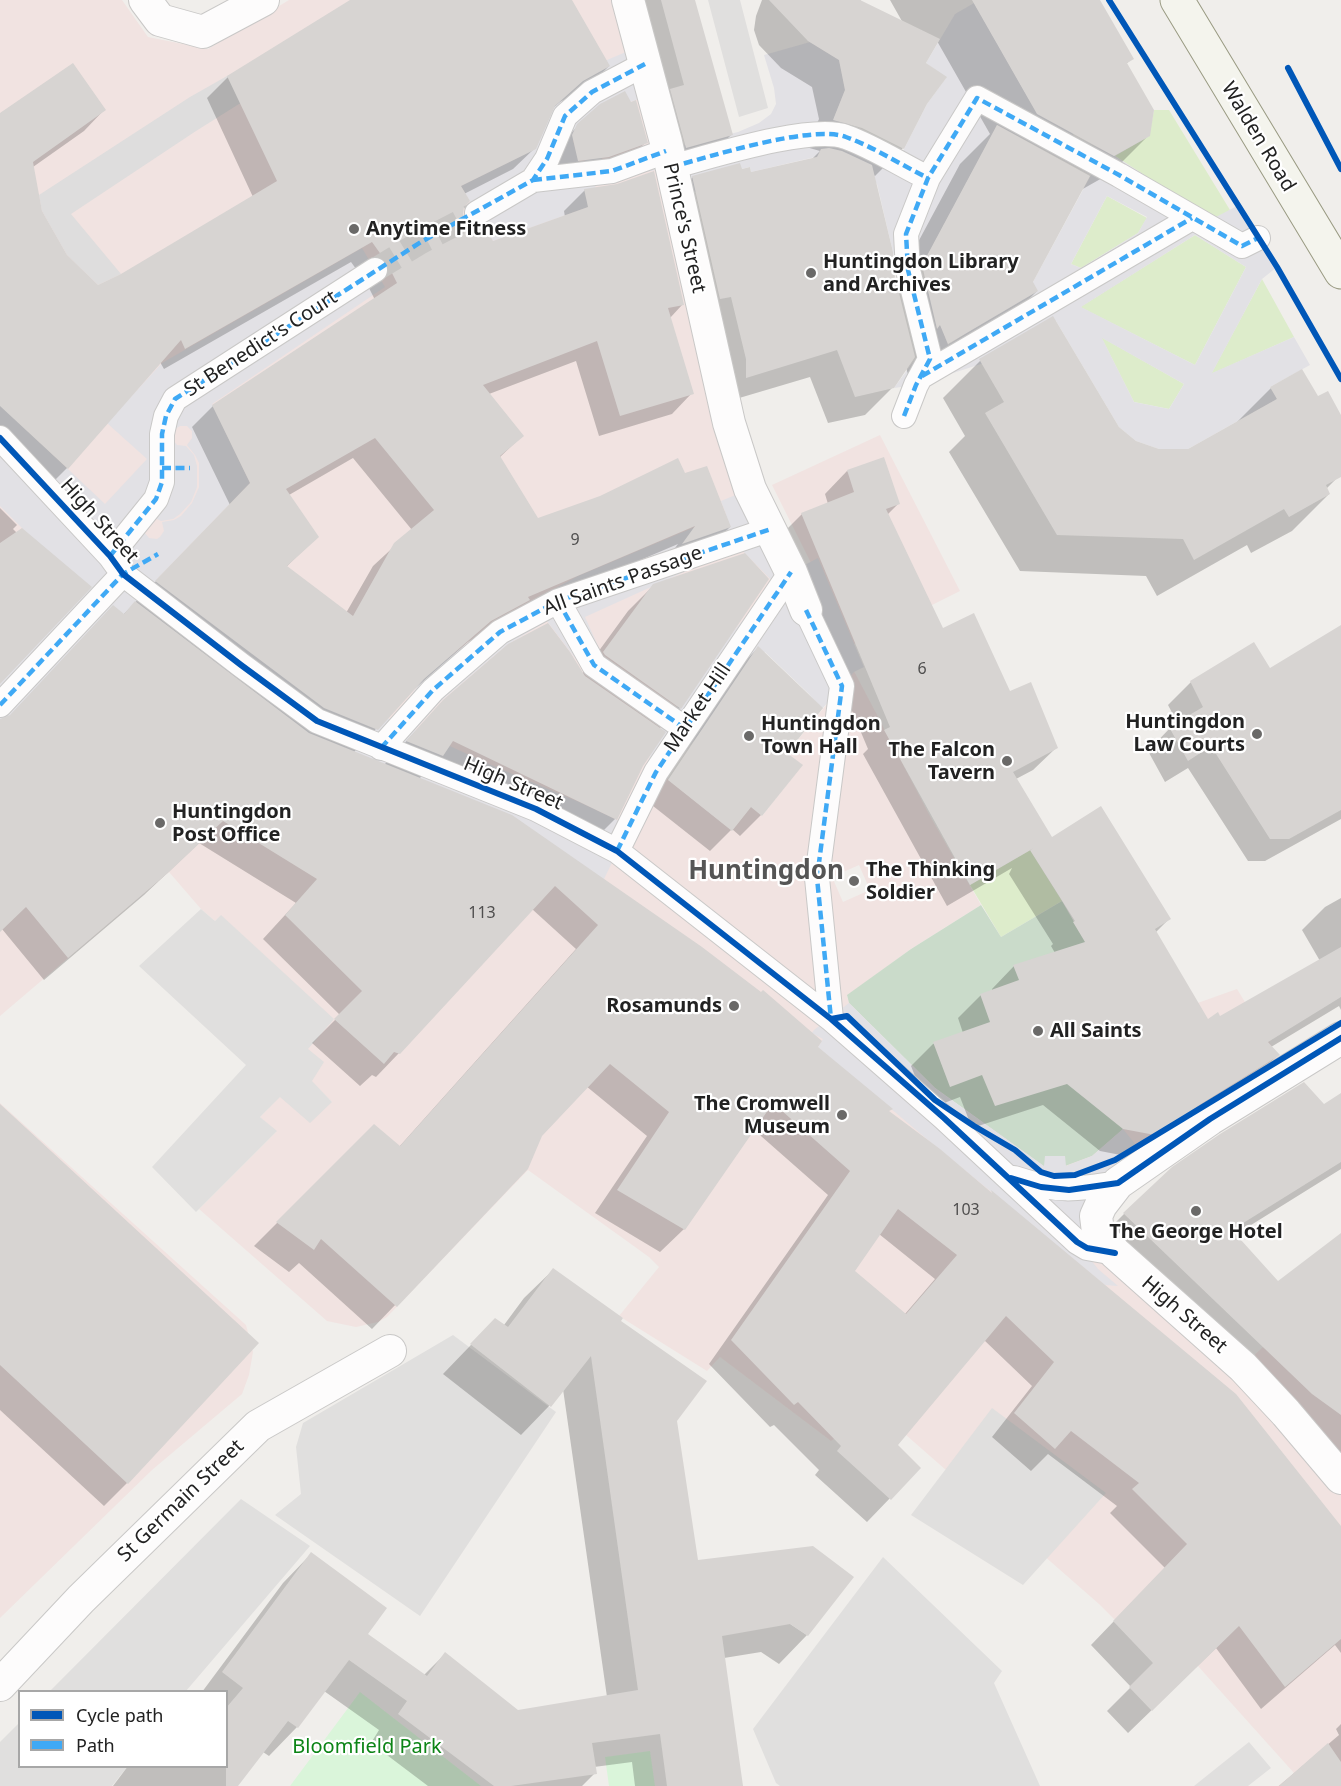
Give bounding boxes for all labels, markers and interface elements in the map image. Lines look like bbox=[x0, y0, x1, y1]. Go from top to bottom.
street label: Walden Road bbox=[1216, 78, 1300, 196]
street label: Prince's Street bbox=[657, 160, 711, 296]
place label: Anytime Fitness bbox=[366, 217, 526, 241]
marker: Anytime Fitness bbox=[347, 222, 361, 236]
place label: Huntingdon Library and Archives bbox=[823, 250, 1019, 297]
marker: Huntingdon Library and Archives bbox=[804, 266, 818, 280]
street label: St Benedict's Court bbox=[180, 286, 342, 402]
street label: High Street bbox=[55, 474, 143, 568]
house number: 9 bbox=[570, 530, 580, 550]
street label: All Saints Passage bbox=[540, 541, 706, 621]
street label: Market Hill bbox=[659, 659, 737, 757]
house number: 6 bbox=[917, 659, 927, 679]
place label: Huntingdon Law Courts bbox=[1125, 710, 1245, 757]
place label: Huntingdon Town Hall bbox=[761, 712, 881, 759]
marker: Huntingdon Law Courts bbox=[1250, 727, 1264, 741]
marker: Huntingdon Town Hall bbox=[742, 729, 756, 743]
place label: The Falcon Tavern bbox=[889, 738, 995, 785]
street label: High Street bbox=[460, 752, 566, 816]
marker: The Falcon Tavern bbox=[1000, 754, 1014, 768]
place label: Huntingdon Post Office bbox=[172, 800, 292, 847]
marker: Huntingdon Post Office bbox=[153, 816, 167, 830]
district label: Huntingdon bbox=[688, 856, 844, 888]
place label: The Thinking Soldier bbox=[866, 858, 995, 905]
marker: The Thinking Soldier bbox=[847, 874, 861, 888]
house number: 113 bbox=[468, 903, 496, 923]
place label: Rosamunds bbox=[606, 994, 722, 1018]
marker: Rosamunds bbox=[727, 999, 741, 1013]
place label: All Saints bbox=[1050, 1019, 1142, 1043]
marker: All Saints bbox=[1031, 1024, 1045, 1038]
place label: The Cromwell Museum bbox=[694, 1092, 830, 1139]
marker: The Cromwell Museum bbox=[835, 1108, 849, 1122]
house number: 103 bbox=[952, 1200, 980, 1220]
marker: The George Hotel bbox=[1189, 1204, 1203, 1218]
place label: The George Hotel bbox=[1109, 1220, 1283, 1244]
street label: High Street bbox=[1136, 1271, 1232, 1359]
street label: St Germain Street bbox=[113, 1435, 249, 1567]
legend bbox=[18, 1690, 228, 1768]
text: Cycle path bbox=[76, 1703, 163, 1727]
text: Path bbox=[76, 1733, 115, 1757]
park label: Bloomfield Park bbox=[292, 1735, 442, 1759]

